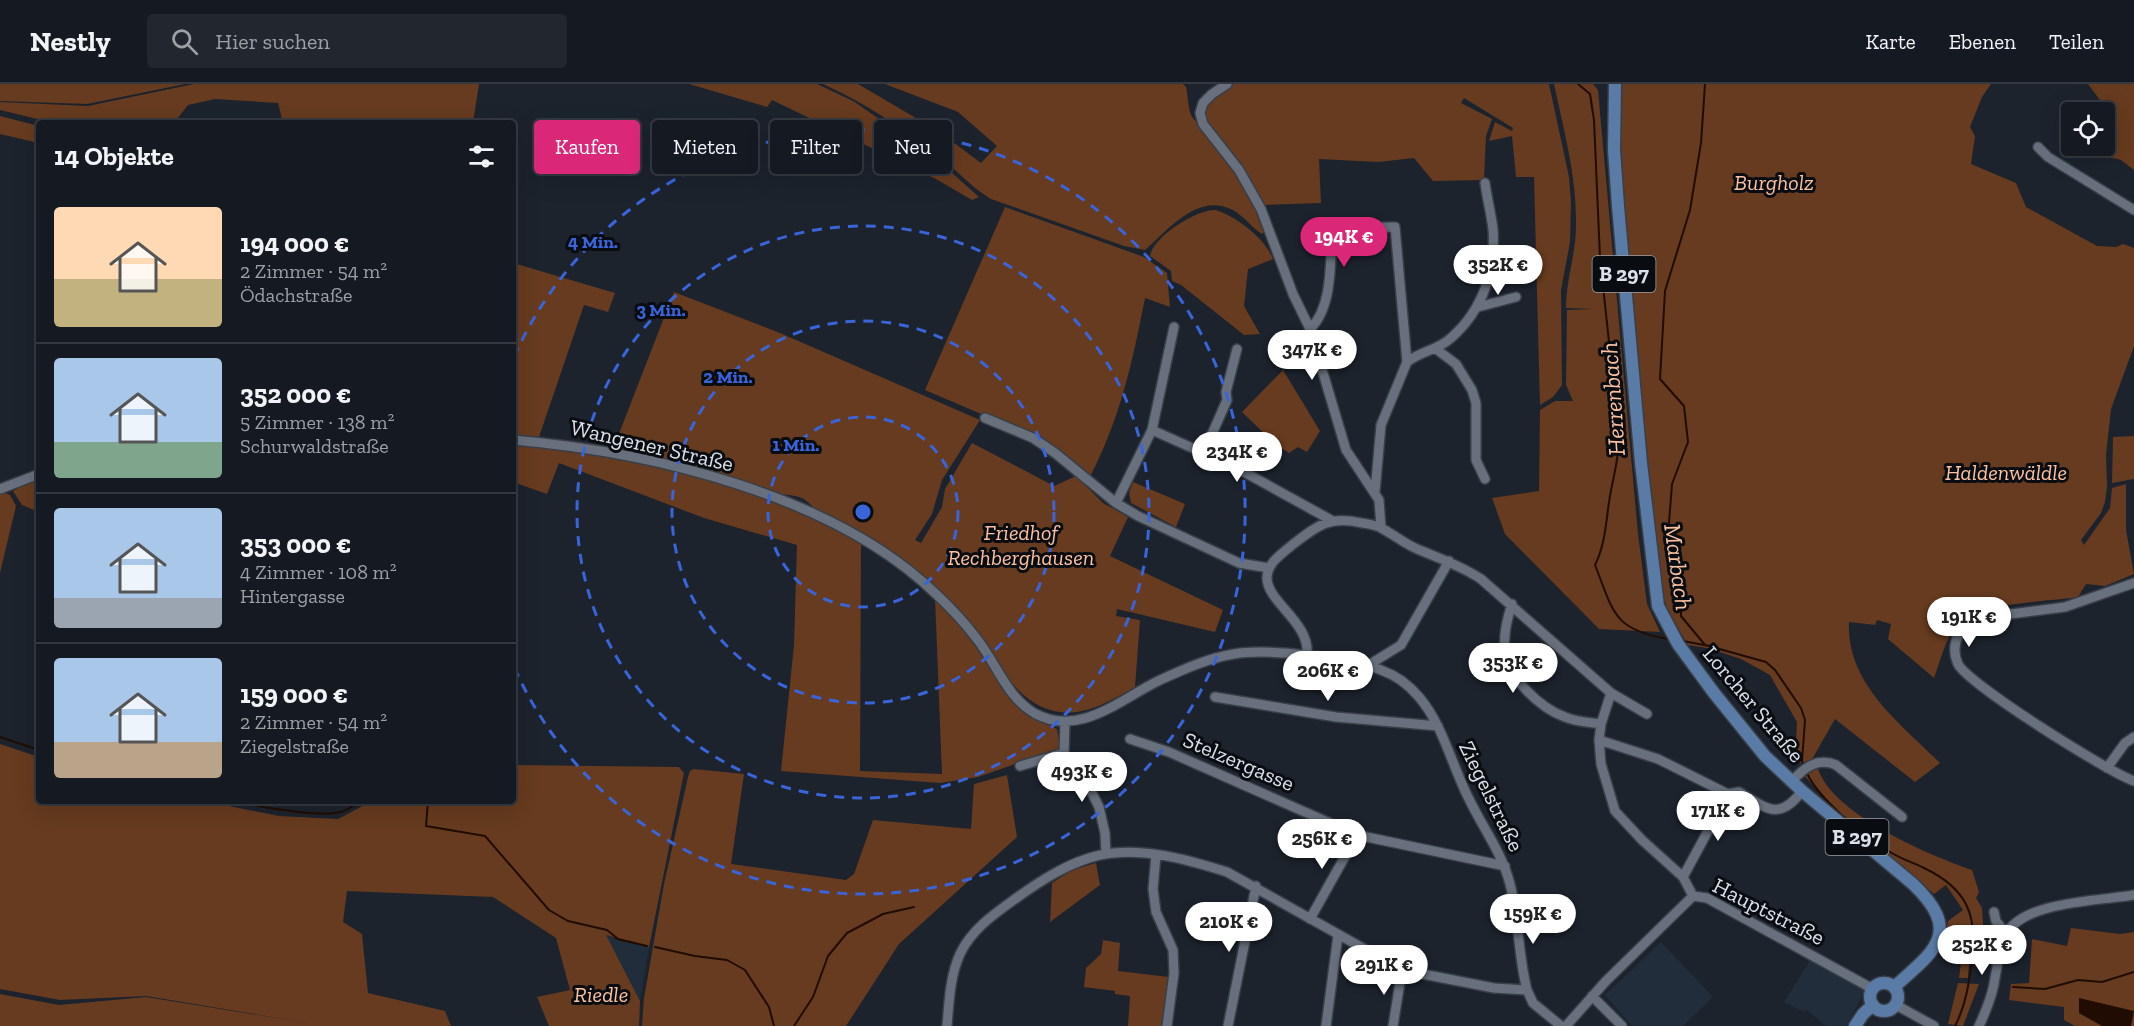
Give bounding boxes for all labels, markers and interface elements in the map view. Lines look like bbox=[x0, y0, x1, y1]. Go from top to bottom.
search box bbox=[147, 14, 567, 68]
text: Nestly bbox=[30, 25, 111, 58]
icon: search bbox=[168, 25, 201, 58]
text: Hier suchen bbox=[216, 28, 330, 55]
text: Karte bbox=[1866, 29, 1916, 54]
text: Ebenen bbox=[1949, 29, 2016, 54]
text: Teilen bbox=[2049, 29, 2104, 54]
map controls bbox=[2061, 102, 2115, 156]
button: locate bbox=[2061, 102, 2115, 156]
chip: Kaufen bbox=[534, 120, 640, 174]
chip: Mieten bbox=[652, 120, 758, 174]
chip: Filter bbox=[770, 120, 862, 174]
chip: Neu bbox=[874, 120, 952, 174]
text: 14 Objekte bbox=[54, 140, 174, 172]
icon: filters bbox=[465, 140, 498, 173]
park label: Burgholz bbox=[1734, 169, 1814, 196]
pin: 194K € bbox=[1295, 217, 1393, 268]
text: 194K € bbox=[1314, 224, 1374, 248]
text: 194 000 € bbox=[240, 227, 349, 259]
icon: home bbox=[102, 231, 174, 303]
text: 4 Min. bbox=[568, 231, 618, 253]
pin: 352K € bbox=[1449, 245, 1547, 296]
text: 352K € bbox=[1468, 252, 1528, 276]
road number: B 297 bbox=[1592, 256, 1656, 292]
text: 2 Zimmer · 54 m² bbox=[240, 259, 387, 283]
text: Ödachstraße bbox=[240, 283, 352, 307]
text: 3 Min. bbox=[636, 299, 686, 321]
pin: 347K € bbox=[1263, 330, 1361, 381]
text: 347K € bbox=[1282, 337, 1342, 361]
water label: Herrenbach bbox=[1594, 341, 1631, 457]
text: 2 Min. bbox=[703, 366, 753, 388]
text: 352 000 € bbox=[240, 378, 351, 410]
icon: home bbox=[102, 382, 174, 454]
text: 5 Zimmer · 138 m² bbox=[240, 410, 394, 434]
street label: Wangener Straße bbox=[568, 414, 736, 477]
pin: 234K € bbox=[1188, 432, 1286, 483]
text: Schurwaldstraße bbox=[240, 434, 389, 458]
text: 1 Min. bbox=[773, 434, 819, 456]
text: 234K € bbox=[1206, 439, 1268, 463]
park label: Haldenwäldle bbox=[1945, 459, 2067, 486]
centre of rings bbox=[853, 502, 873, 522]
park label: Friedhof Rechberghausen bbox=[948, 519, 1094, 571]
water label: Marbach bbox=[1658, 522, 1699, 612]
text: 353 000 € bbox=[240, 528, 351, 560]
icon: home bbox=[102, 532, 174, 604]
text: 4 Zimmer · 108 m² bbox=[240, 560, 397, 584]
text: Hintergasse bbox=[240, 584, 345, 608]
pin: 191K € bbox=[1920, 597, 2018, 648]
text: 191K € bbox=[1941, 604, 1997, 628]
street label: Lorcher Straße bbox=[1697, 641, 1810, 768]
pin: 353K € bbox=[1464, 643, 1562, 694]
text: 353K € bbox=[1483, 650, 1543, 674]
pin: 206K € bbox=[1279, 651, 1377, 702]
text: 206K € bbox=[1297, 658, 1359, 682]
text: 159 000 € bbox=[240, 678, 348, 710]
icon: home bbox=[102, 682, 174, 754]
text: 2 Zimmer · 54 m² bbox=[240, 710, 387, 734]
street label: Stelzergasse bbox=[1179, 726, 1298, 797]
text: Ziegelstraße bbox=[240, 734, 349, 758]
street label: Ziegelstraße bbox=[1453, 736, 1530, 856]
pin: 493K € bbox=[1033, 752, 1131, 803]
text: 493K € bbox=[1051, 759, 1113, 783]
pin: 171K € bbox=[1669, 791, 1767, 842]
text: 171K € bbox=[1691, 798, 1745, 822]
pin: 256K € bbox=[1273, 819, 1371, 870]
road number: B 297 bbox=[1826, 819, 1888, 855]
text: 256K € bbox=[1292, 826, 1352, 850]
street label: Hauptstraße bbox=[1708, 872, 1829, 951]
pin: 159K € bbox=[1484, 894, 1582, 945]
text: 159K € bbox=[1504, 901, 1562, 925]
pin: 210K € bbox=[1180, 902, 1278, 953]
text: 210K € bbox=[1199, 909, 1259, 933]
pin: 252K € bbox=[1933, 925, 2031, 976]
text: 252K € bbox=[1952, 932, 2012, 956]
pin: 291K € bbox=[1335, 945, 1433, 996]
text: 291K € bbox=[1355, 952, 1413, 976]
park label: Riedle bbox=[574, 981, 628, 1008]

